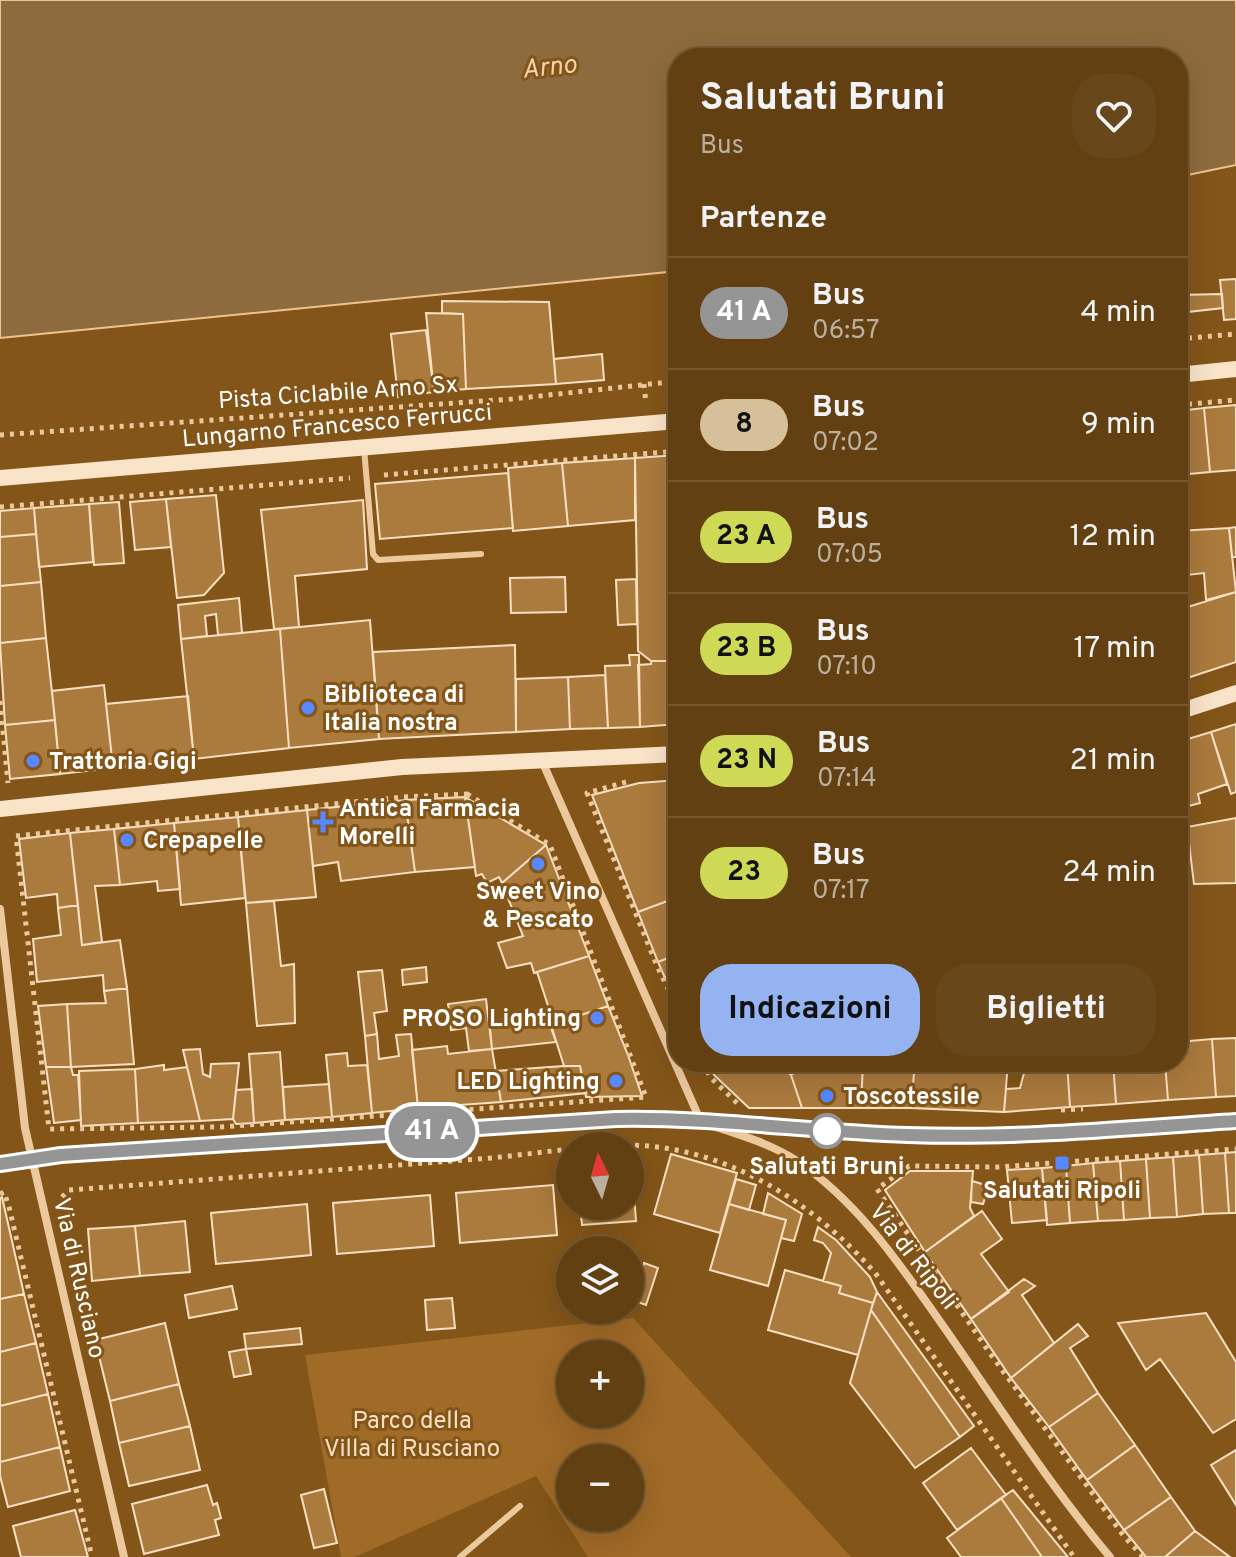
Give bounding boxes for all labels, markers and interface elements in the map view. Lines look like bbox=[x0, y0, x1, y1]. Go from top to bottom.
water label: Arno bbox=[520, 49, 578, 88]
button: heart bbox=[1072, 74, 1156, 158]
text: Salutati Bruni bbox=[700, 75, 946, 124]
text: Bus bbox=[700, 130, 744, 163]
text: Partenze bbox=[700, 201, 827, 238]
text: Bus bbox=[812, 278, 865, 315]
text: 41 A bbox=[716, 295, 772, 331]
text: 4 min bbox=[1080, 295, 1156, 332]
text: 06:57 bbox=[812, 315, 880, 348]
street label: Pista Ciclabile Arno Sx bbox=[217, 371, 459, 417]
text: Bus bbox=[812, 390, 865, 427]
street label: Lungarno Francesco Ferrucci bbox=[181, 399, 493, 455]
text: 8 bbox=[735, 407, 753, 443]
text: 9 min bbox=[1081, 407, 1156, 444]
text: 07:02 bbox=[812, 427, 879, 460]
text: Bus bbox=[816, 502, 869, 539]
text: 23 A bbox=[716, 519, 776, 555]
text: 12 min bbox=[1069, 519, 1156, 556]
text: 07:05 bbox=[816, 539, 883, 572]
text: Bus bbox=[816, 614, 869, 651]
text: 23 B bbox=[716, 631, 776, 667]
text: 17 min bbox=[1073, 631, 1156, 668]
text: 07:10 bbox=[816, 651, 877, 684]
place label: Biblioteca di Italia nostra bbox=[324, 681, 464, 739]
marker: Biblioteca di Italia nostra bbox=[299, 699, 317, 717]
text: Bus bbox=[817, 726, 870, 763]
text: 23 N bbox=[716, 743, 777, 779]
text: 21 min bbox=[1069, 743, 1156, 780]
place label: Trattoria Gigi bbox=[49, 748, 197, 778]
marker: Trattoria Gigi bbox=[24, 752, 42, 770]
text: 07:14 bbox=[817, 763, 877, 796]
place label: Antica Farmacia Morelli bbox=[339, 795, 521, 853]
marker: Antica Farmacia Morelli bbox=[314, 813, 332, 831]
place label: Crepapelle bbox=[143, 827, 263, 857]
marker: Crepapelle bbox=[118, 831, 136, 849]
text: Bus bbox=[812, 838, 865, 875]
marker: Sweet Vino & Pescato bbox=[529, 855, 547, 873]
text: 23 bbox=[727, 855, 761, 891]
text: 24 min bbox=[1062, 855, 1156, 892]
text: 07:17 bbox=[812, 875, 869, 908]
place label: Sweet Vino & Pescato bbox=[476, 878, 600, 936]
button: Indicazioni bbox=[700, 964, 920, 1056]
button: Biglietti bbox=[936, 964, 1156, 1056]
place label: PROSO Lighting bbox=[402, 1005, 581, 1035]
marker: PROSO Lighting bbox=[588, 1009, 606, 1027]
place label: LED Lighting bbox=[456, 1068, 600, 1098]
marker: LED Lighting bbox=[607, 1072, 625, 1090]
place label: Toscotessile bbox=[843, 1083, 980, 1113]
marker: Toscotessile bbox=[818, 1087, 836, 1105]
line badge: 41 A bbox=[376, 1106, 488, 1158]
text: 41 A bbox=[404, 1114, 460, 1150]
marker: Salutati Bruni bbox=[810, 1114, 844, 1148]
north arrow bbox=[556, 1132, 644, 1220]
map controls bbox=[556, 1132, 644, 1532]
place label: Salutati Bruni bbox=[749, 1153, 905, 1183]
marker: Salutati Ripoli bbox=[1053, 1154, 1071, 1172]
place label: Salutati Ripoli bbox=[983, 1177, 1141, 1207]
street label: Via di Rusciano bbox=[45, 1195, 111, 1362]
street label: Via di Ripoli bbox=[862, 1198, 963, 1317]
button: layers bbox=[556, 1236, 644, 1324]
button: + bbox=[556, 1340, 644, 1428]
park label: Parco della Villa di Rusciano bbox=[324, 1407, 500, 1465]
button: − bbox=[556, 1444, 644, 1532]

